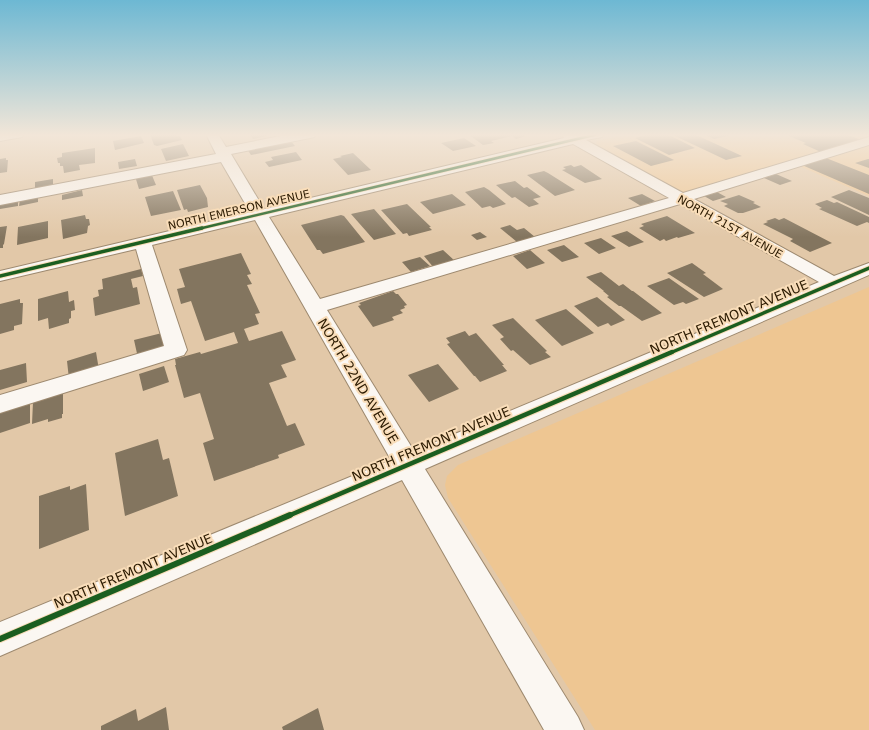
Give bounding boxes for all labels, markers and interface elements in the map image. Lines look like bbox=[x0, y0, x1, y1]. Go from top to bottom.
street label: NORTH EMERSON AVENUE bbox=[167, 187, 311, 233]
street label: NORTH 21ST AVENUE bbox=[675, 193, 785, 261]
street label: NORTH FREMONT AVENUE bbox=[648, 277, 810, 357]
street label: NORTH 22ND AVENUE bbox=[315, 316, 401, 446]
street label: NORTH FREMONT AVENUE bbox=[350, 404, 512, 484]
street label: NORTH FREMONT AVENUE bbox=[52, 531, 214, 611]

